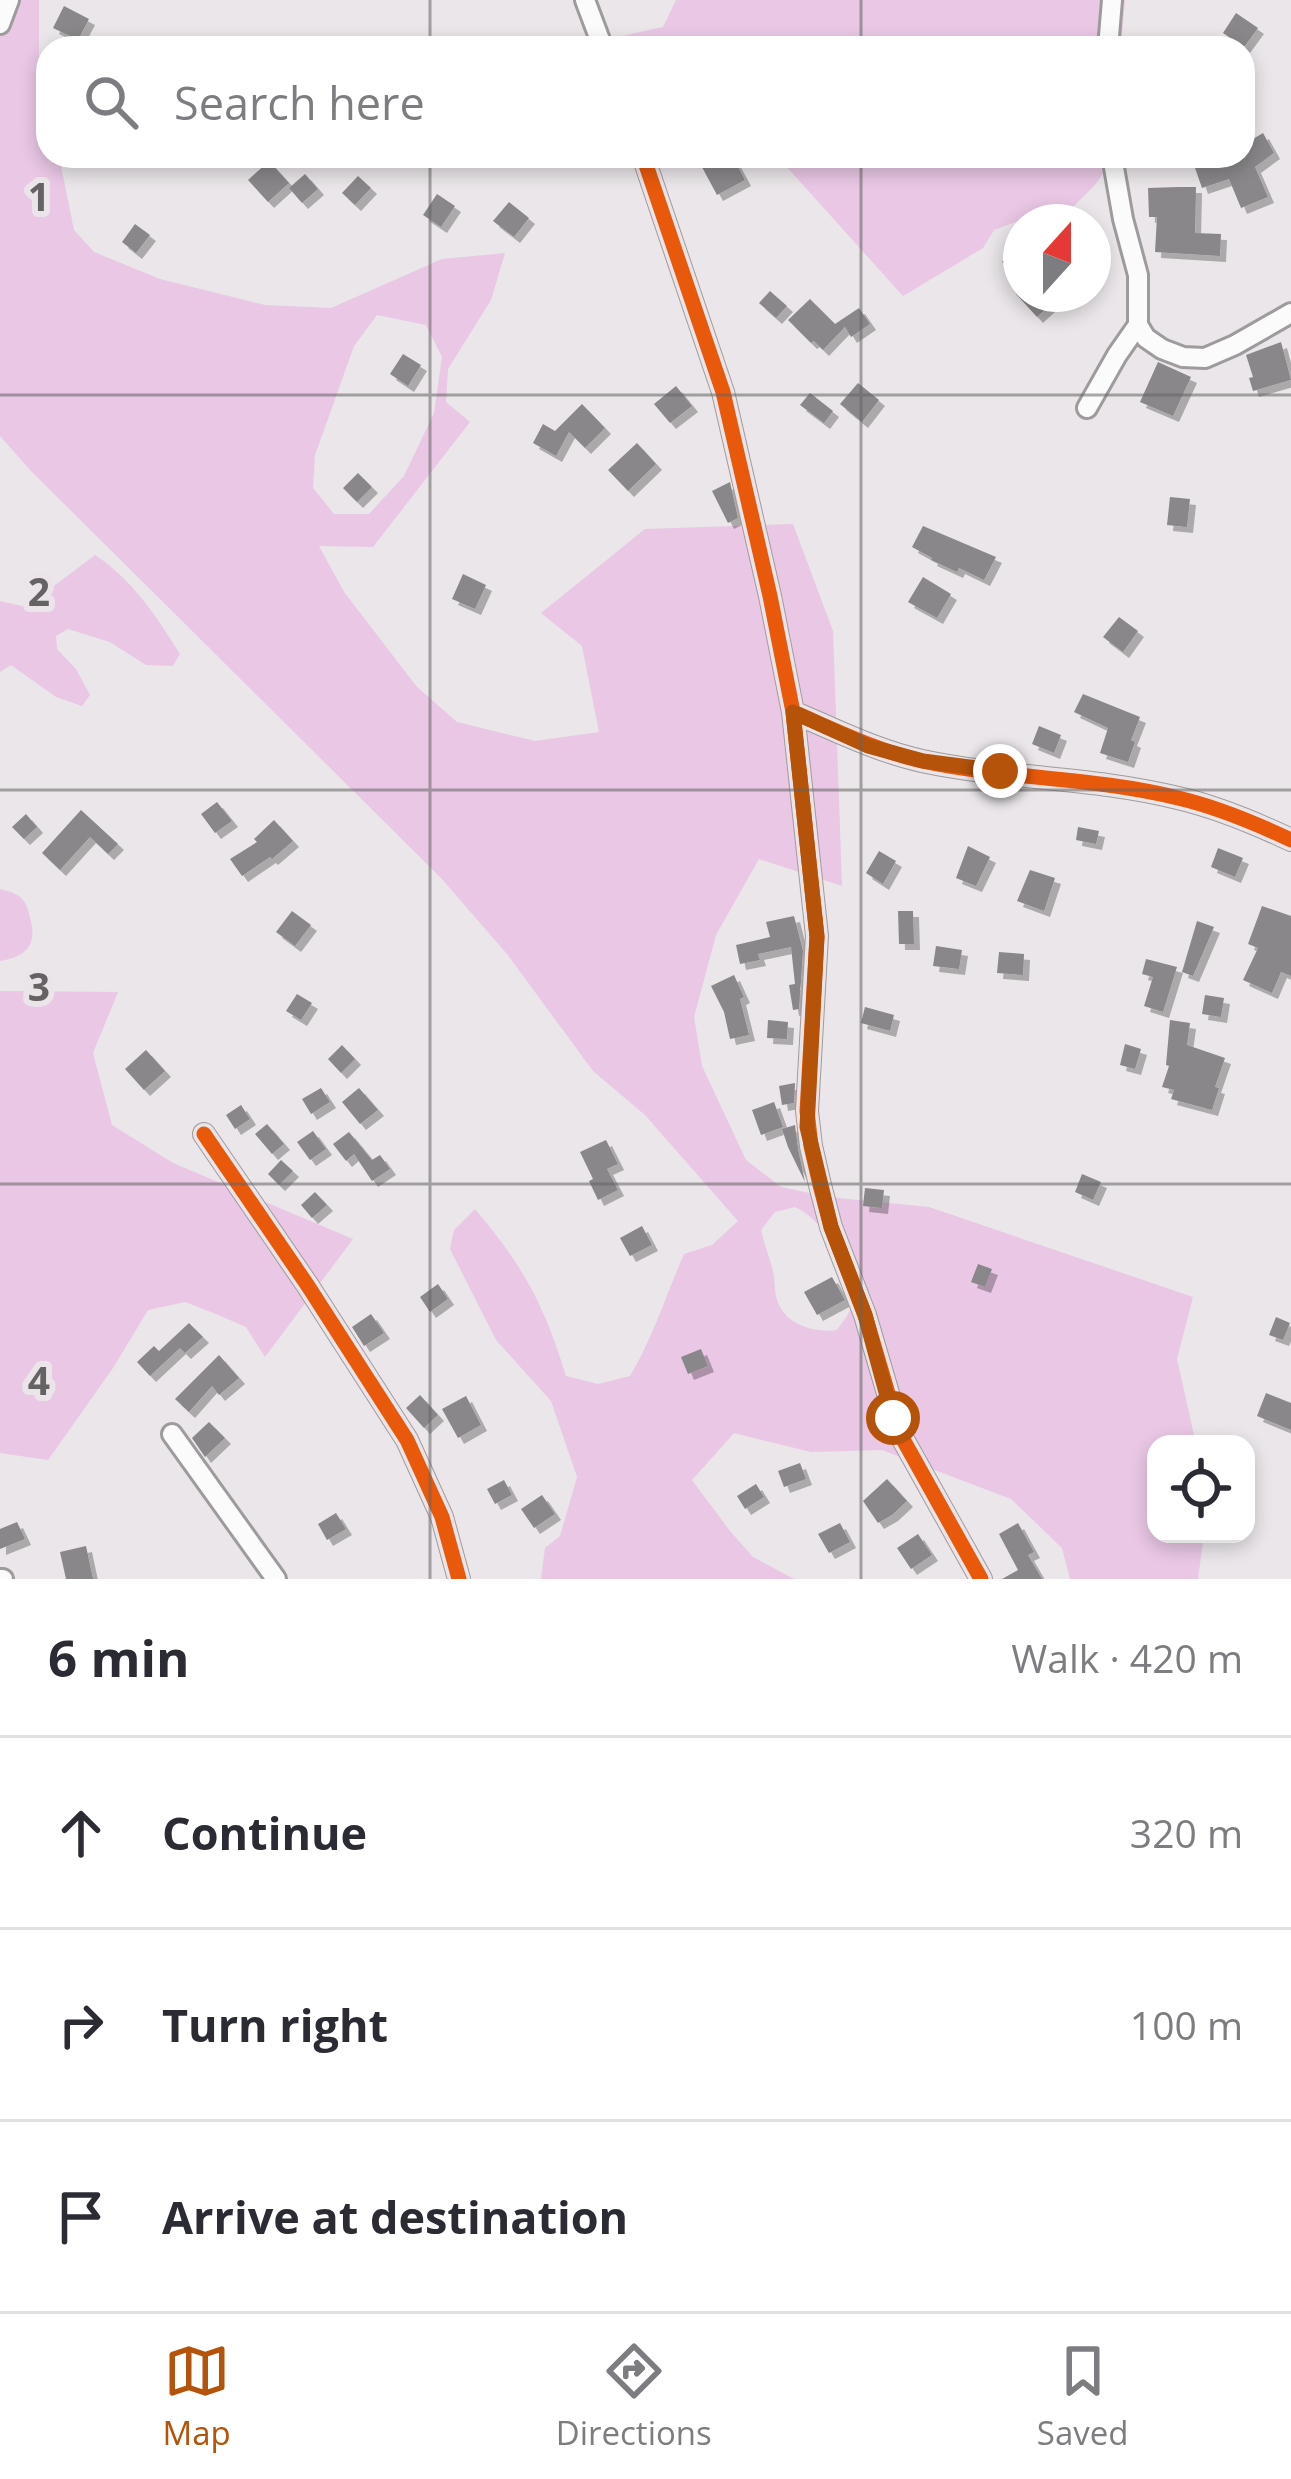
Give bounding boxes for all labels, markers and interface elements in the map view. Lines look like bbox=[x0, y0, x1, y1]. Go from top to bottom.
search box bbox=[36, 36, 1255, 168]
icon: search bbox=[78, 69, 144, 135]
text: Search here bbox=[174, 72, 425, 133]
text: 1 bbox=[28, 169, 50, 222]
north arrow bbox=[1003, 204, 1111, 312]
text: 2 bbox=[28, 564, 50, 617]
route end bbox=[973, 744, 1027, 798]
text: 3 bbox=[28, 959, 50, 1012]
text: 4 bbox=[28, 1353, 50, 1406]
route start bbox=[866, 1391, 920, 1445]
map controls bbox=[1147, 1435, 1255, 1543]
button: locate bbox=[1147, 1435, 1255, 1543]
text: 6 min bbox=[48, 1622, 190, 1692]
text: Walk · 420 m bbox=[1011, 1631, 1243, 1684]
icon: ahead bbox=[48, 1800, 114, 1866]
text: Continue bbox=[162, 1802, 367, 1863]
text: 320 m bbox=[1130, 1806, 1243, 1859]
icon: right bbox=[48, 1992, 114, 2058]
text: Turn right bbox=[162, 1994, 388, 2055]
text: 100 m bbox=[1130, 1998, 1243, 2051]
icon: arrive bbox=[48, 2184, 114, 2250]
text: Arrive at destination bbox=[162, 2186, 628, 2247]
tab: Map bbox=[163, 2338, 231, 2455]
tab: Directions bbox=[556, 2338, 712, 2455]
tab: Saved bbox=[1037, 2338, 1128, 2455]

